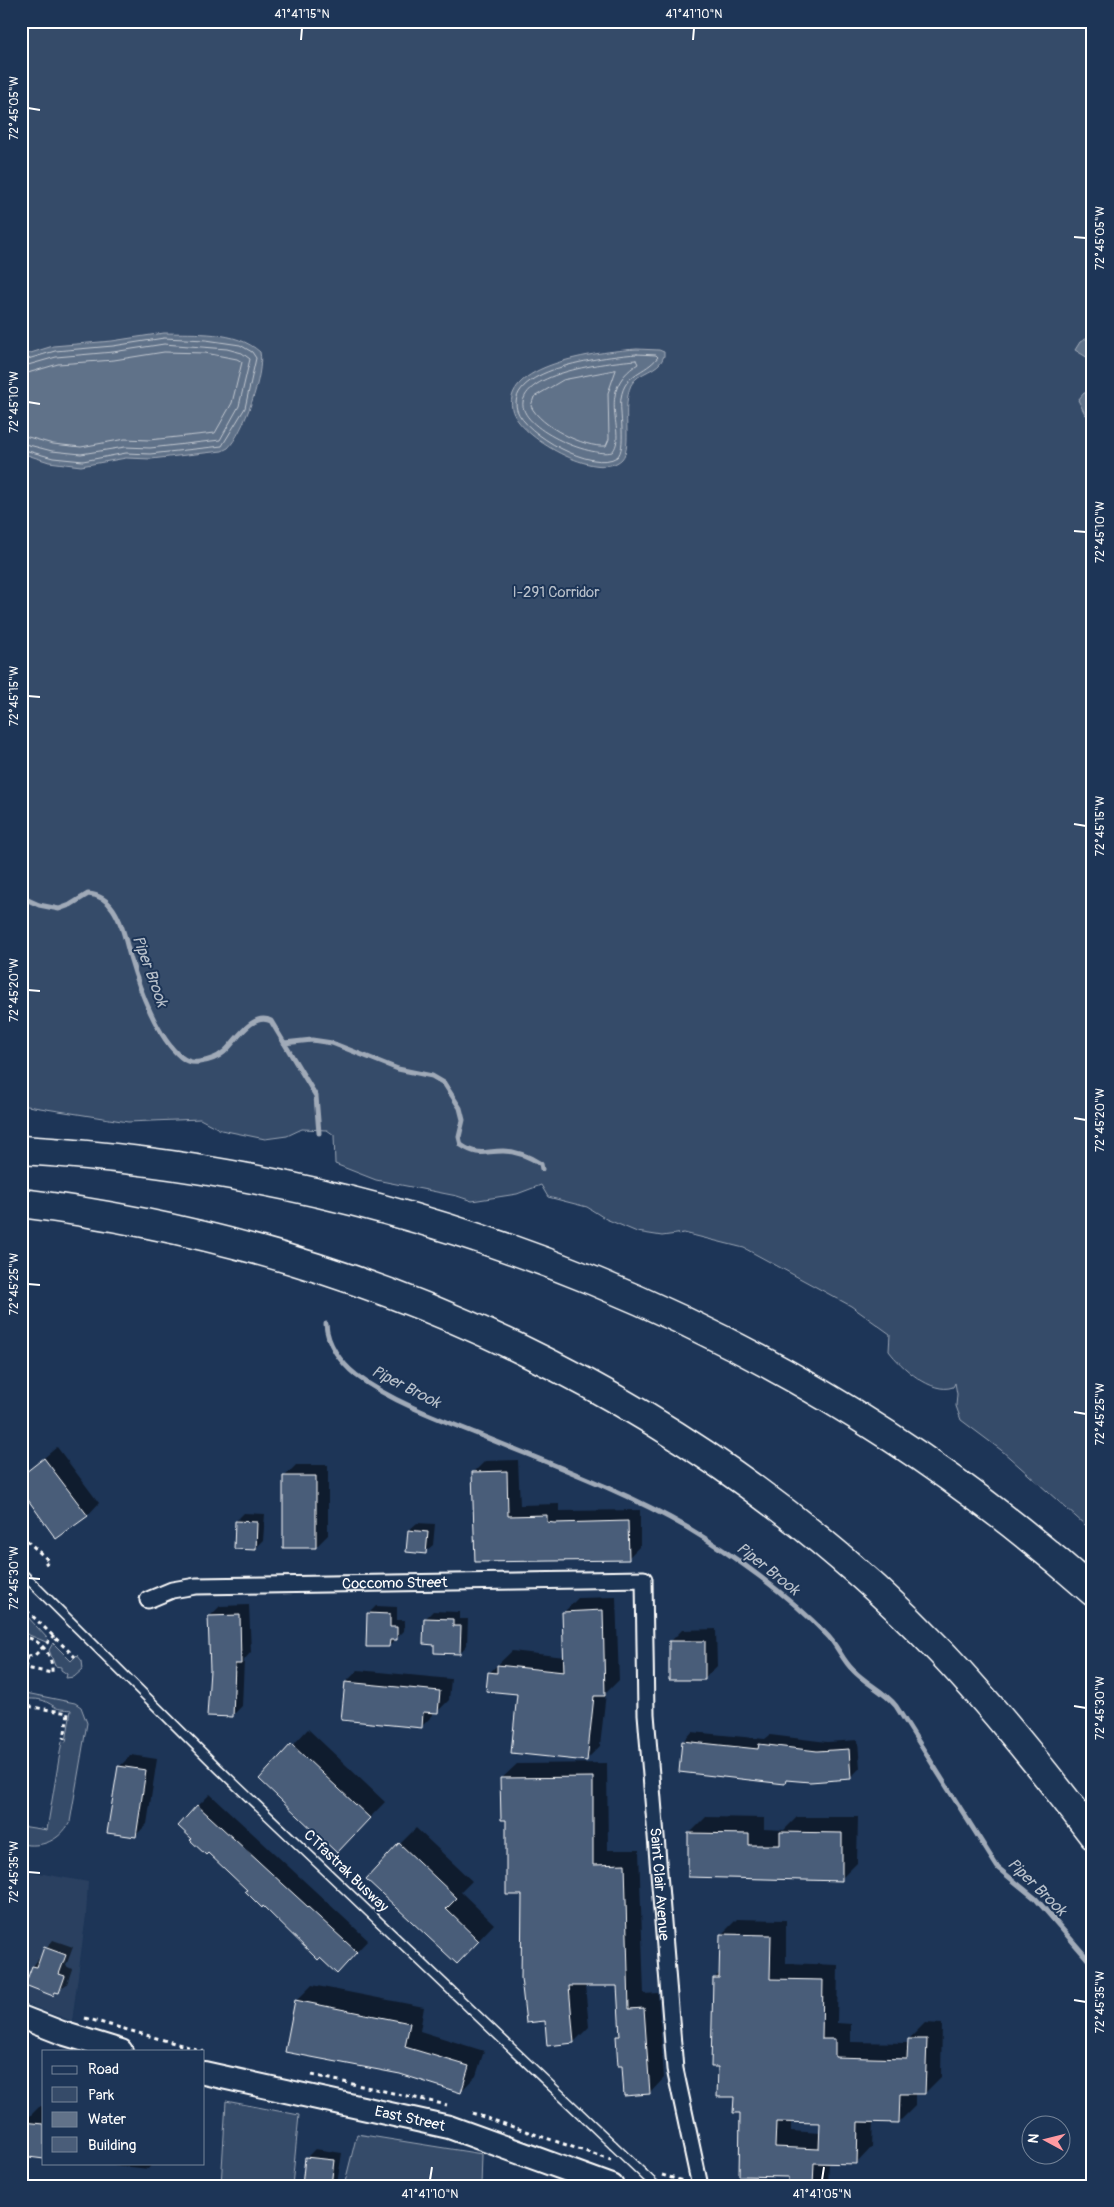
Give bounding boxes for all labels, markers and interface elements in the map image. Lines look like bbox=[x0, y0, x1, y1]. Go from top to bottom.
text: 41°41'15"N bbox=[274, 7, 330, 22]
text: 41°41'10"N bbox=[666, 7, 722, 22]
text: 72°45'05"W bbox=[7, 76, 22, 140]
text: 72°45'05"W bbox=[1093, 206, 1108, 270]
text: 72°45'10"W bbox=[7, 371, 22, 433]
text: 72°45'10"W bbox=[1093, 501, 1108, 563]
park label: I-291 Corridor bbox=[512, 583, 600, 602]
text: 72°45'15"W bbox=[7, 666, 22, 726]
text: 72°45'15"W bbox=[1093, 796, 1108, 856]
water label: Piper Brook bbox=[128, 933, 173, 1011]
text: 72°45'20"W bbox=[7, 958, 22, 1022]
text: 72°45'20"W bbox=[1093, 1088, 1108, 1152]
text: 72°45'25"W bbox=[7, 1253, 22, 1315]
water label: Piper Brook bbox=[368, 1361, 445, 1413]
text: 72°45'25"W bbox=[1093, 1383, 1108, 1445]
water label: Piper Brook bbox=[732, 1538, 805, 1601]
text: 72°45'30"W bbox=[7, 1546, 22, 1610]
street label: Coccomo Street bbox=[342, 1573, 449, 1593]
text: 72°45'30"W bbox=[1093, 1676, 1108, 1740]
street label: CTfastrak Busway bbox=[300, 1826, 393, 1917]
street label: Saint Clair Avenue bbox=[646, 1827, 674, 1942]
text: 72°45'35"W bbox=[7, 1841, 22, 1903]
water label: Piper Brook bbox=[1003, 1854, 1072, 1921]
text: 72°45'35"W bbox=[1093, 1971, 1108, 2033]
legend bbox=[42, 2050, 205, 2164]
text: Road bbox=[88, 2060, 119, 2079]
text: Park bbox=[88, 2086, 115, 2105]
street label: East Street bbox=[373, 2101, 448, 2136]
text: Water bbox=[88, 2110, 127, 2129]
north arrow bbox=[1022, 2114, 1072, 2164]
text: N bbox=[1025, 2133, 1043, 2144]
text: Building bbox=[88, 2136, 136, 2155]
text: 41°41'10"N bbox=[402, 2187, 458, 2202]
text: 41°41'05"N bbox=[793, 2187, 851, 2202]

